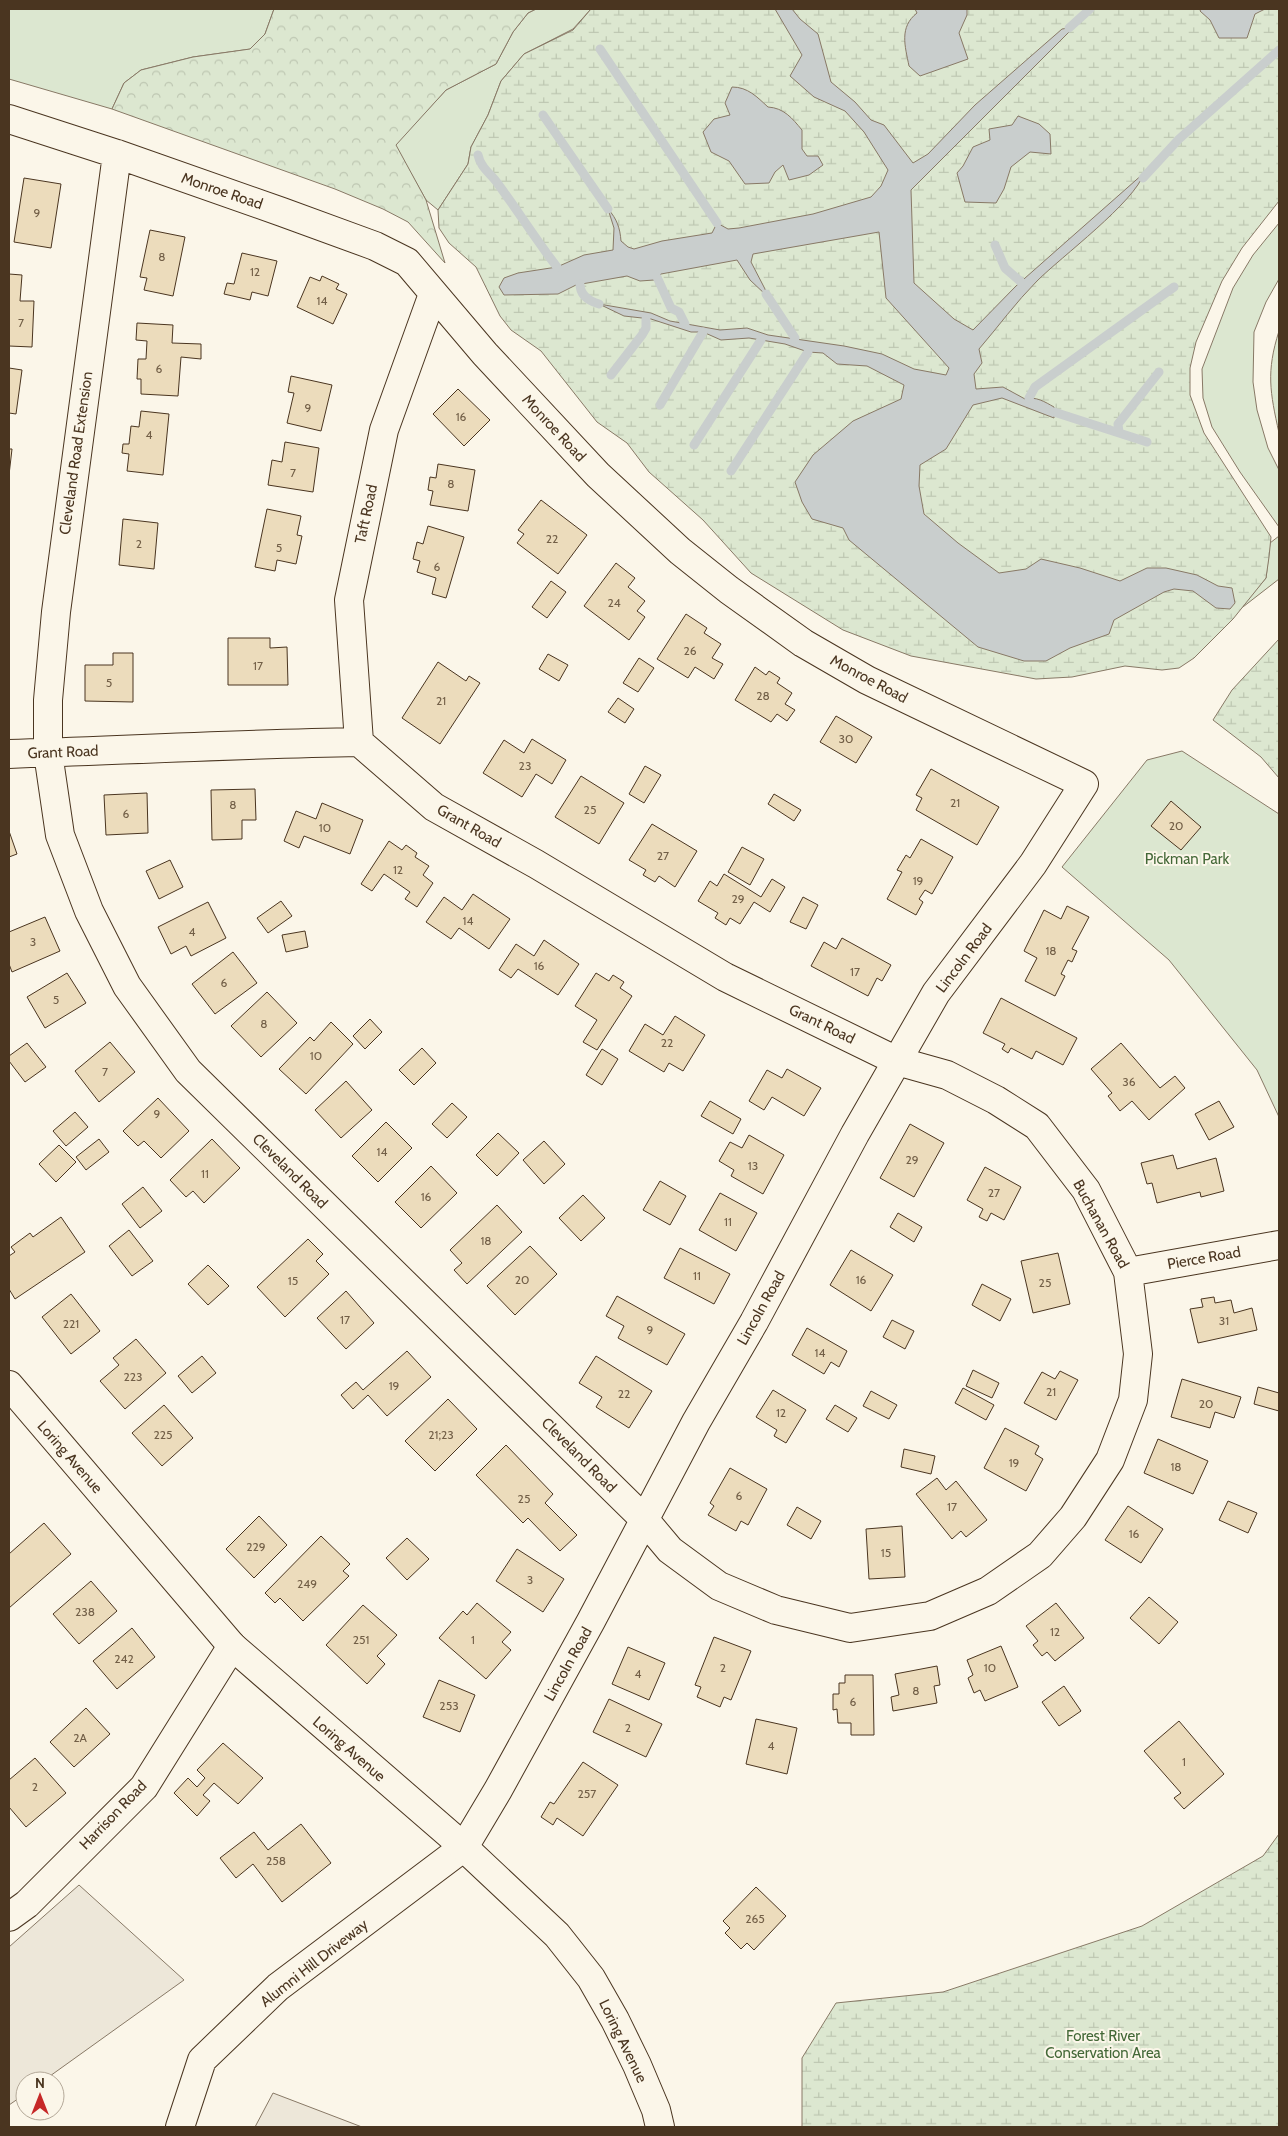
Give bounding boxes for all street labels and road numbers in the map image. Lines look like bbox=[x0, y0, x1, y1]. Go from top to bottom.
street label: Monroe Road bbox=[179, 169, 265, 213]
street label: Cleveland Road Extension bbox=[56, 370, 96, 536]
street label: Monroe Road bbox=[518, 391, 590, 465]
street label: Taft Road bbox=[351, 483, 381, 545]
street label: Monroe Road bbox=[827, 651, 911, 707]
street label: Grant Road bbox=[27, 742, 99, 762]
street label: Grant Road bbox=[434, 800, 504, 852]
street label: Lincoln Road bbox=[932, 920, 996, 996]
street label: Grant Road bbox=[786, 1000, 858, 1048]
street label: Cleveland Road bbox=[249, 1130, 331, 1212]
street label: Buchanan Road bbox=[1069, 1176, 1133, 1272]
street label: Pierce Road bbox=[1166, 1243, 1242, 1273]
street label: Lincoln Road bbox=[733, 1268, 789, 1348]
street label: Cleveland Road bbox=[538, 1414, 620, 1496]
street label: Loring Avenue bbox=[34, 1417, 107, 1497]
street label: Lincoln Road bbox=[540, 1624, 596, 1704]
street label: Loring Avenue bbox=[309, 1713, 389, 1786]
street label: Harrison Road bbox=[76, 1777, 150, 1853]
street label: Alumni Hill Driveway bbox=[257, 1915, 372, 2011]
street label: Loring Avenue bbox=[595, 1996, 651, 2086]

